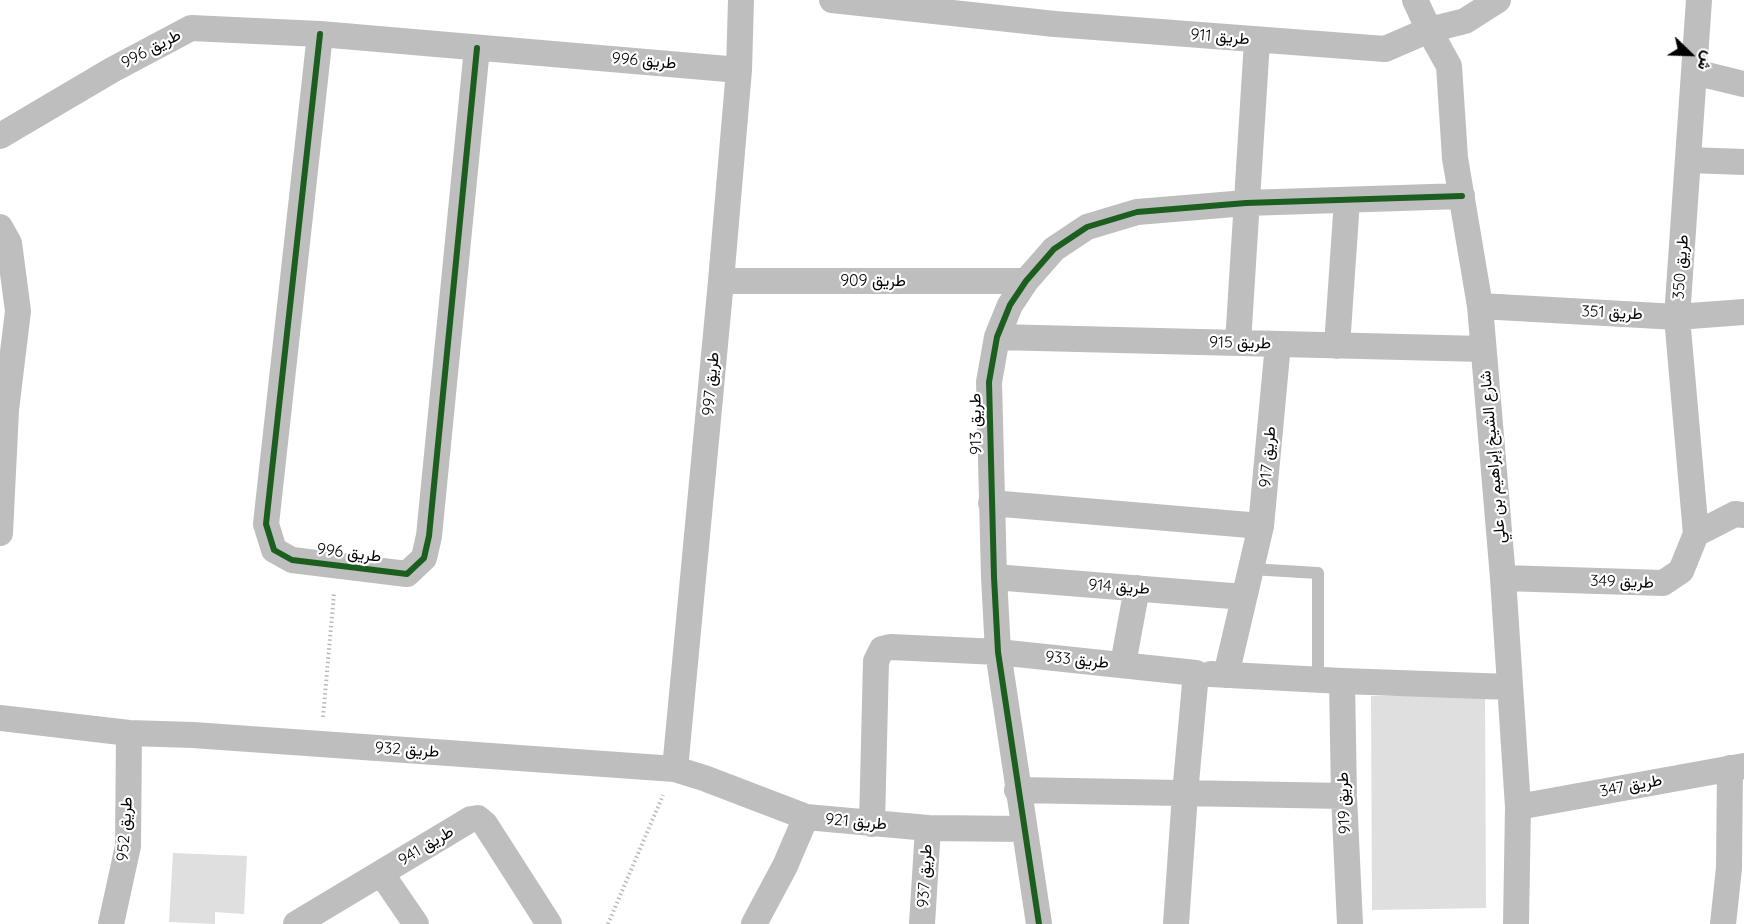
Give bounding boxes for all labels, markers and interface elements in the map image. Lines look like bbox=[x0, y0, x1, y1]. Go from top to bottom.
north arrow bbox=[1660, 24, 1720, 84]
street label: طريق 996 bbox=[118, 25, 184, 73]
street label: طريق 911 bbox=[1190, 25, 1250, 49]
text: ش bbox=[1694, 48, 1720, 74]
street label: طريق 996 bbox=[611, 49, 677, 73]
street label: طريق 350 bbox=[1669, 234, 1693, 300]
street label: طريق 909 bbox=[840, 271, 906, 291]
street label: طريق 351 bbox=[1581, 302, 1643, 324]
street label: طريق 915 bbox=[1209, 333, 1271, 353]
street label: طريق 997 bbox=[699, 351, 723, 417]
street label: شارع الشيخ إبراهيم بن علي bbox=[1476, 370, 1510, 544]
street label: طريق 913 bbox=[966, 393, 986, 455]
street label: طريق 917 bbox=[1256, 426, 1280, 488]
street label: طريق 996 bbox=[316, 540, 382, 566]
street label: طريق 349 bbox=[1590, 571, 1654, 593]
street label: طريق 914 bbox=[1088, 575, 1150, 599]
street label: طريق 933 bbox=[1044, 647, 1110, 673]
street label: طريق 932 bbox=[374, 738, 440, 762]
street label: طريق 347 bbox=[1598, 771, 1664, 801]
street label: طريق 919 bbox=[1333, 772, 1355, 834]
street label: طريق 952 bbox=[113, 796, 137, 862]
street label: طريق 921 bbox=[824, 810, 888, 834]
street label: طريق 941 bbox=[395, 822, 457, 870]
street label: طريق 937 bbox=[914, 844, 936, 908]

